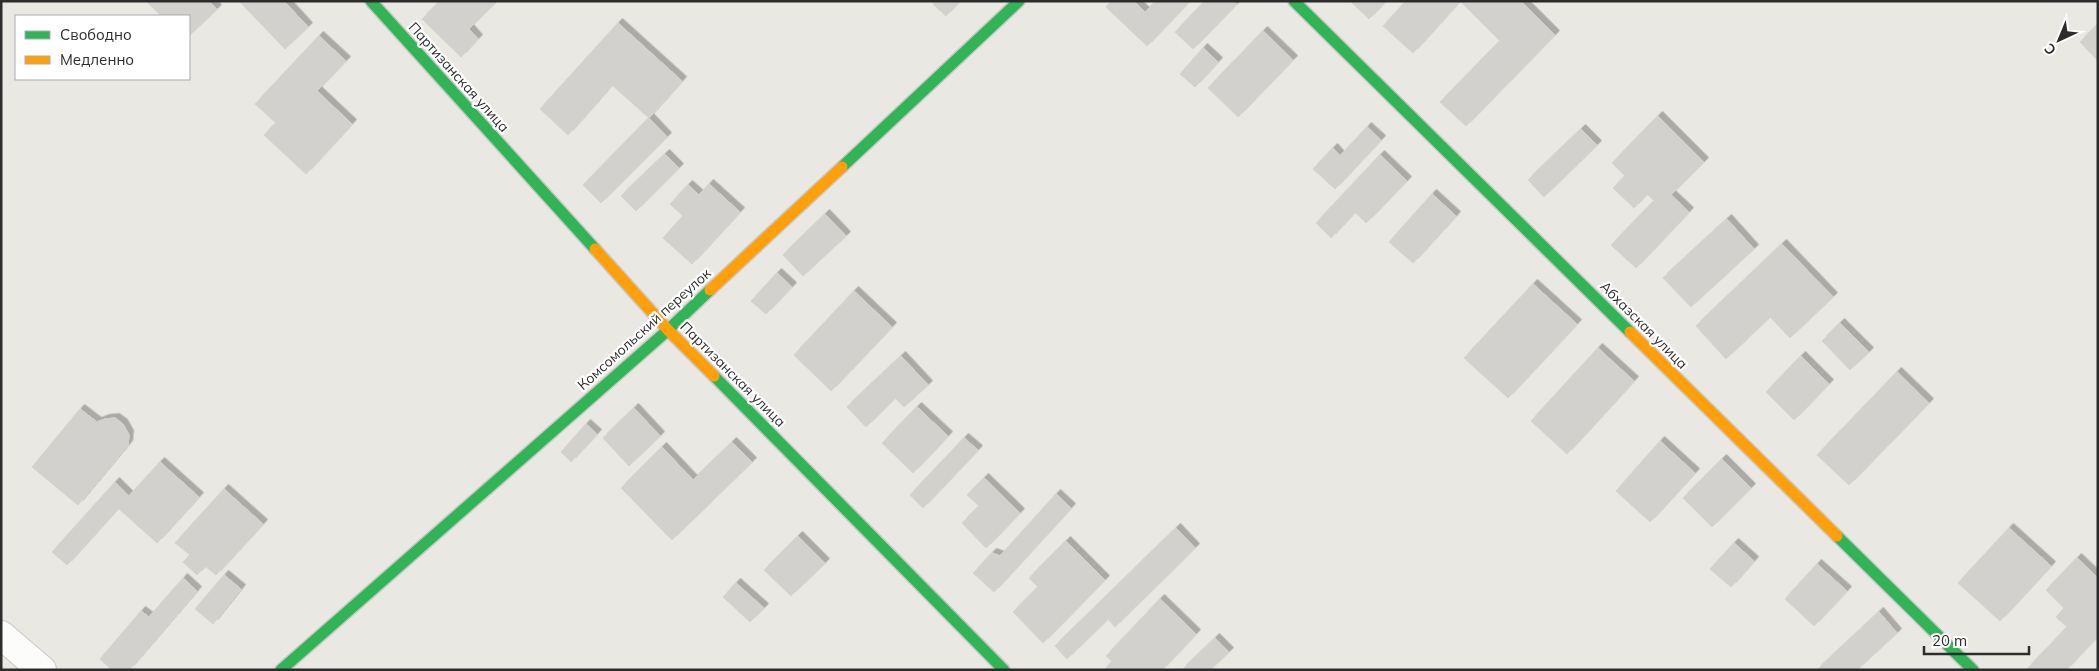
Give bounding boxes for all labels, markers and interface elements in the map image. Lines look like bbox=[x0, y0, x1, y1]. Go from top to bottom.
legend bbox=[15, 15, 190, 80]
north arrow bbox=[2034, 15, 2084, 65]
street label: Партизанская улица bbox=[405, 18, 513, 136]
text: Свободно bbox=[60, 25, 132, 44]
text: С bbox=[2040, 40, 2060, 59]
text: Медленно bbox=[60, 50, 134, 69]
street label: Комсомольский переулок bbox=[574, 264, 715, 394]
street label: Абхазская улица bbox=[1596, 277, 1692, 373]
street label: Партизанская улица bbox=[677, 318, 789, 430]
scale bar bbox=[1924, 624, 2029, 656]
text: 20 m bbox=[1932, 631, 1967, 650]

